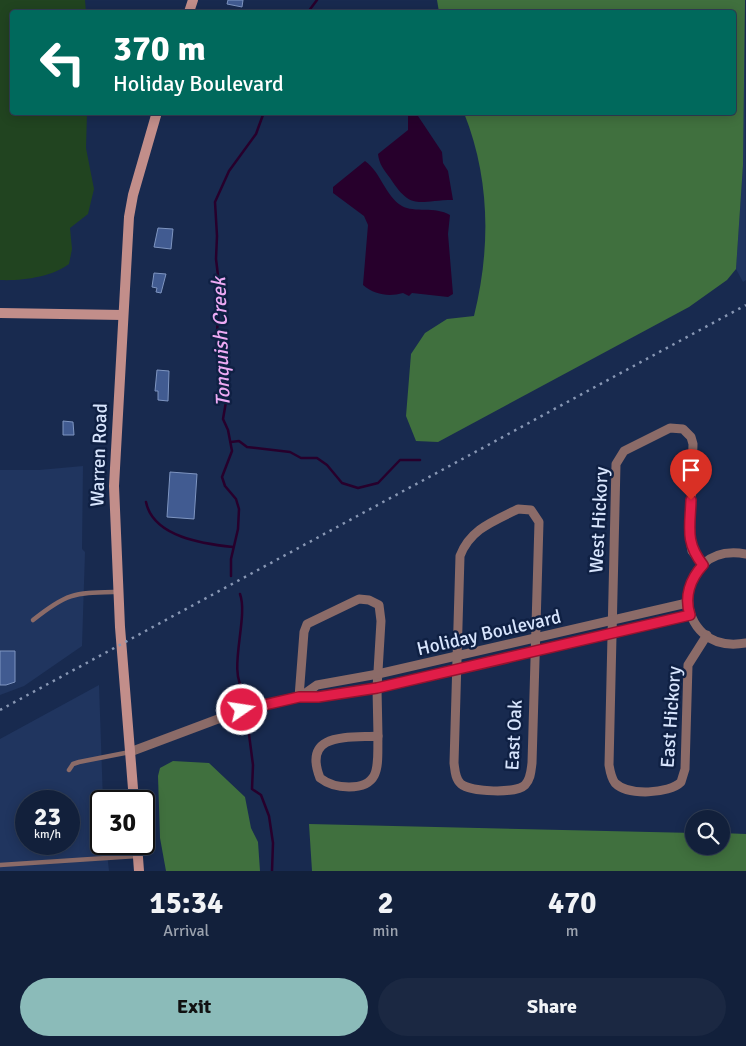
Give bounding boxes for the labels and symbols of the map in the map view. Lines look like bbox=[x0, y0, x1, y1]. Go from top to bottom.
water label: Tonquish Creek bbox=[206, 275, 236, 407]
street label: Warren Road bbox=[85, 403, 113, 507]
pin bbox=[670, 449, 712, 500]
street label: West Hickory bbox=[584, 466, 614, 574]
street label: Holiday Boulevard bbox=[414, 605, 564, 661]
street label: East Hickory bbox=[655, 665, 687, 769]
position arrow bbox=[215, 683, 267, 735]
street label: East Oak bbox=[500, 699, 528, 771]
speed limit sign: 30 bbox=[90, 790, 155, 855]

